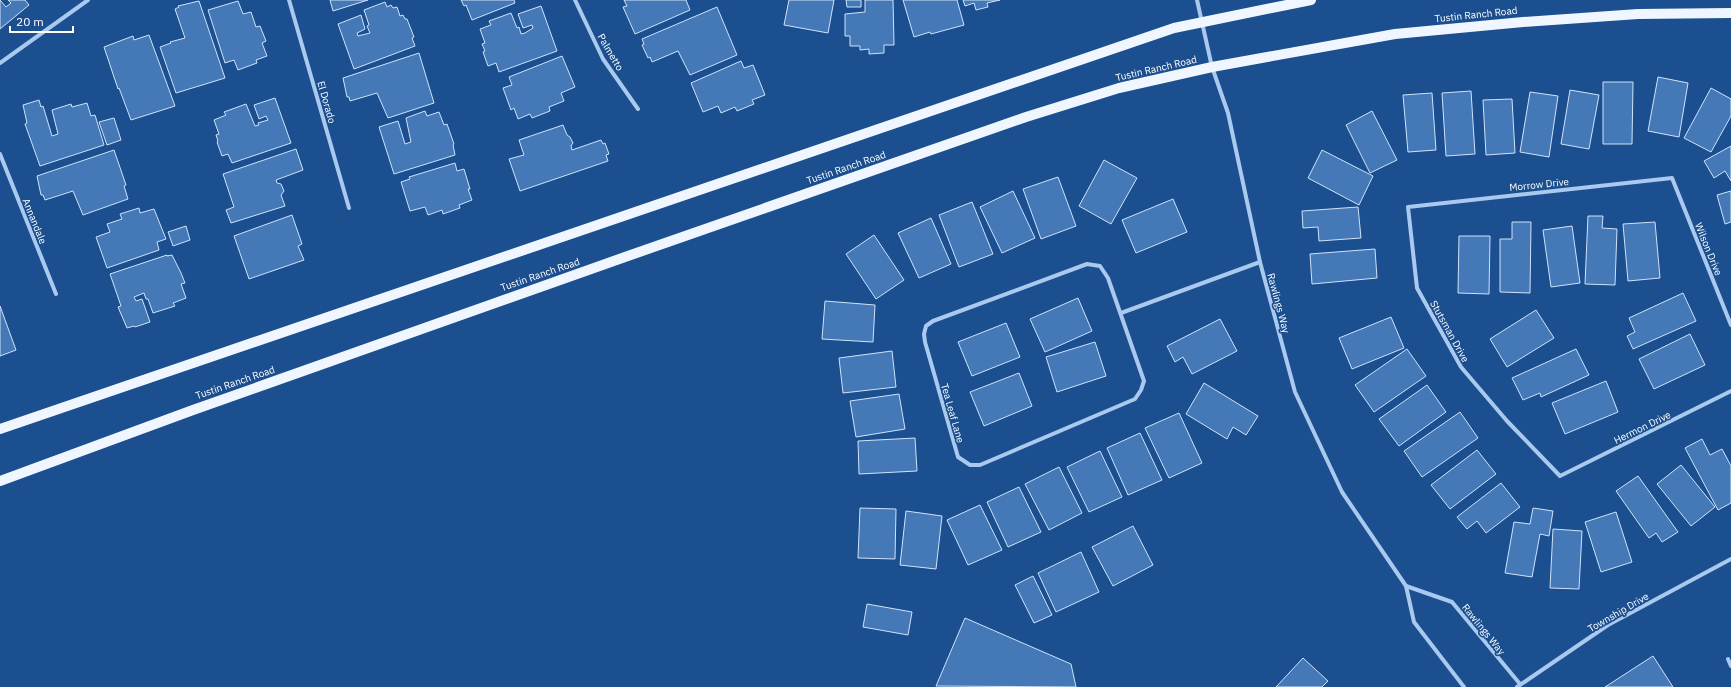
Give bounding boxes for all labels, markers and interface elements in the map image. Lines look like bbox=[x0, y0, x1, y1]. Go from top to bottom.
street label: Tustin Ranch Road bbox=[1434, 4, 1518, 25]
scale bar bbox=[10, 8, 73, 34]
text: 20 m bbox=[16, 14, 44, 29]
street label: Palmetto bbox=[595, 31, 627, 73]
street label: Tustin Ranch Road bbox=[1114, 53, 1198, 84]
street label: El Dorado bbox=[314, 79, 339, 125]
street label: Tustin Ranch Road bbox=[805, 148, 888, 187]
street label: Morrow Drive bbox=[1509, 175, 1570, 194]
street label: Annandale bbox=[19, 196, 50, 246]
street label: Wilson Drive bbox=[1692, 221, 1725, 278]
street label: Tustin Ranch Road bbox=[499, 255, 582, 294]
street label: Rawlings Way bbox=[1264, 272, 1293, 335]
street label: Stutsman Drive bbox=[1427, 298, 1472, 365]
street label: Tustin Ranch Road bbox=[194, 363, 277, 402]
street label: Tea Leaf Lane bbox=[938, 382, 967, 445]
street label: Hermon Drive bbox=[1612, 408, 1673, 447]
street label: Township Drive bbox=[1585, 589, 1652, 635]
street label: Rawlings Way bbox=[1459, 601, 1508, 657]

